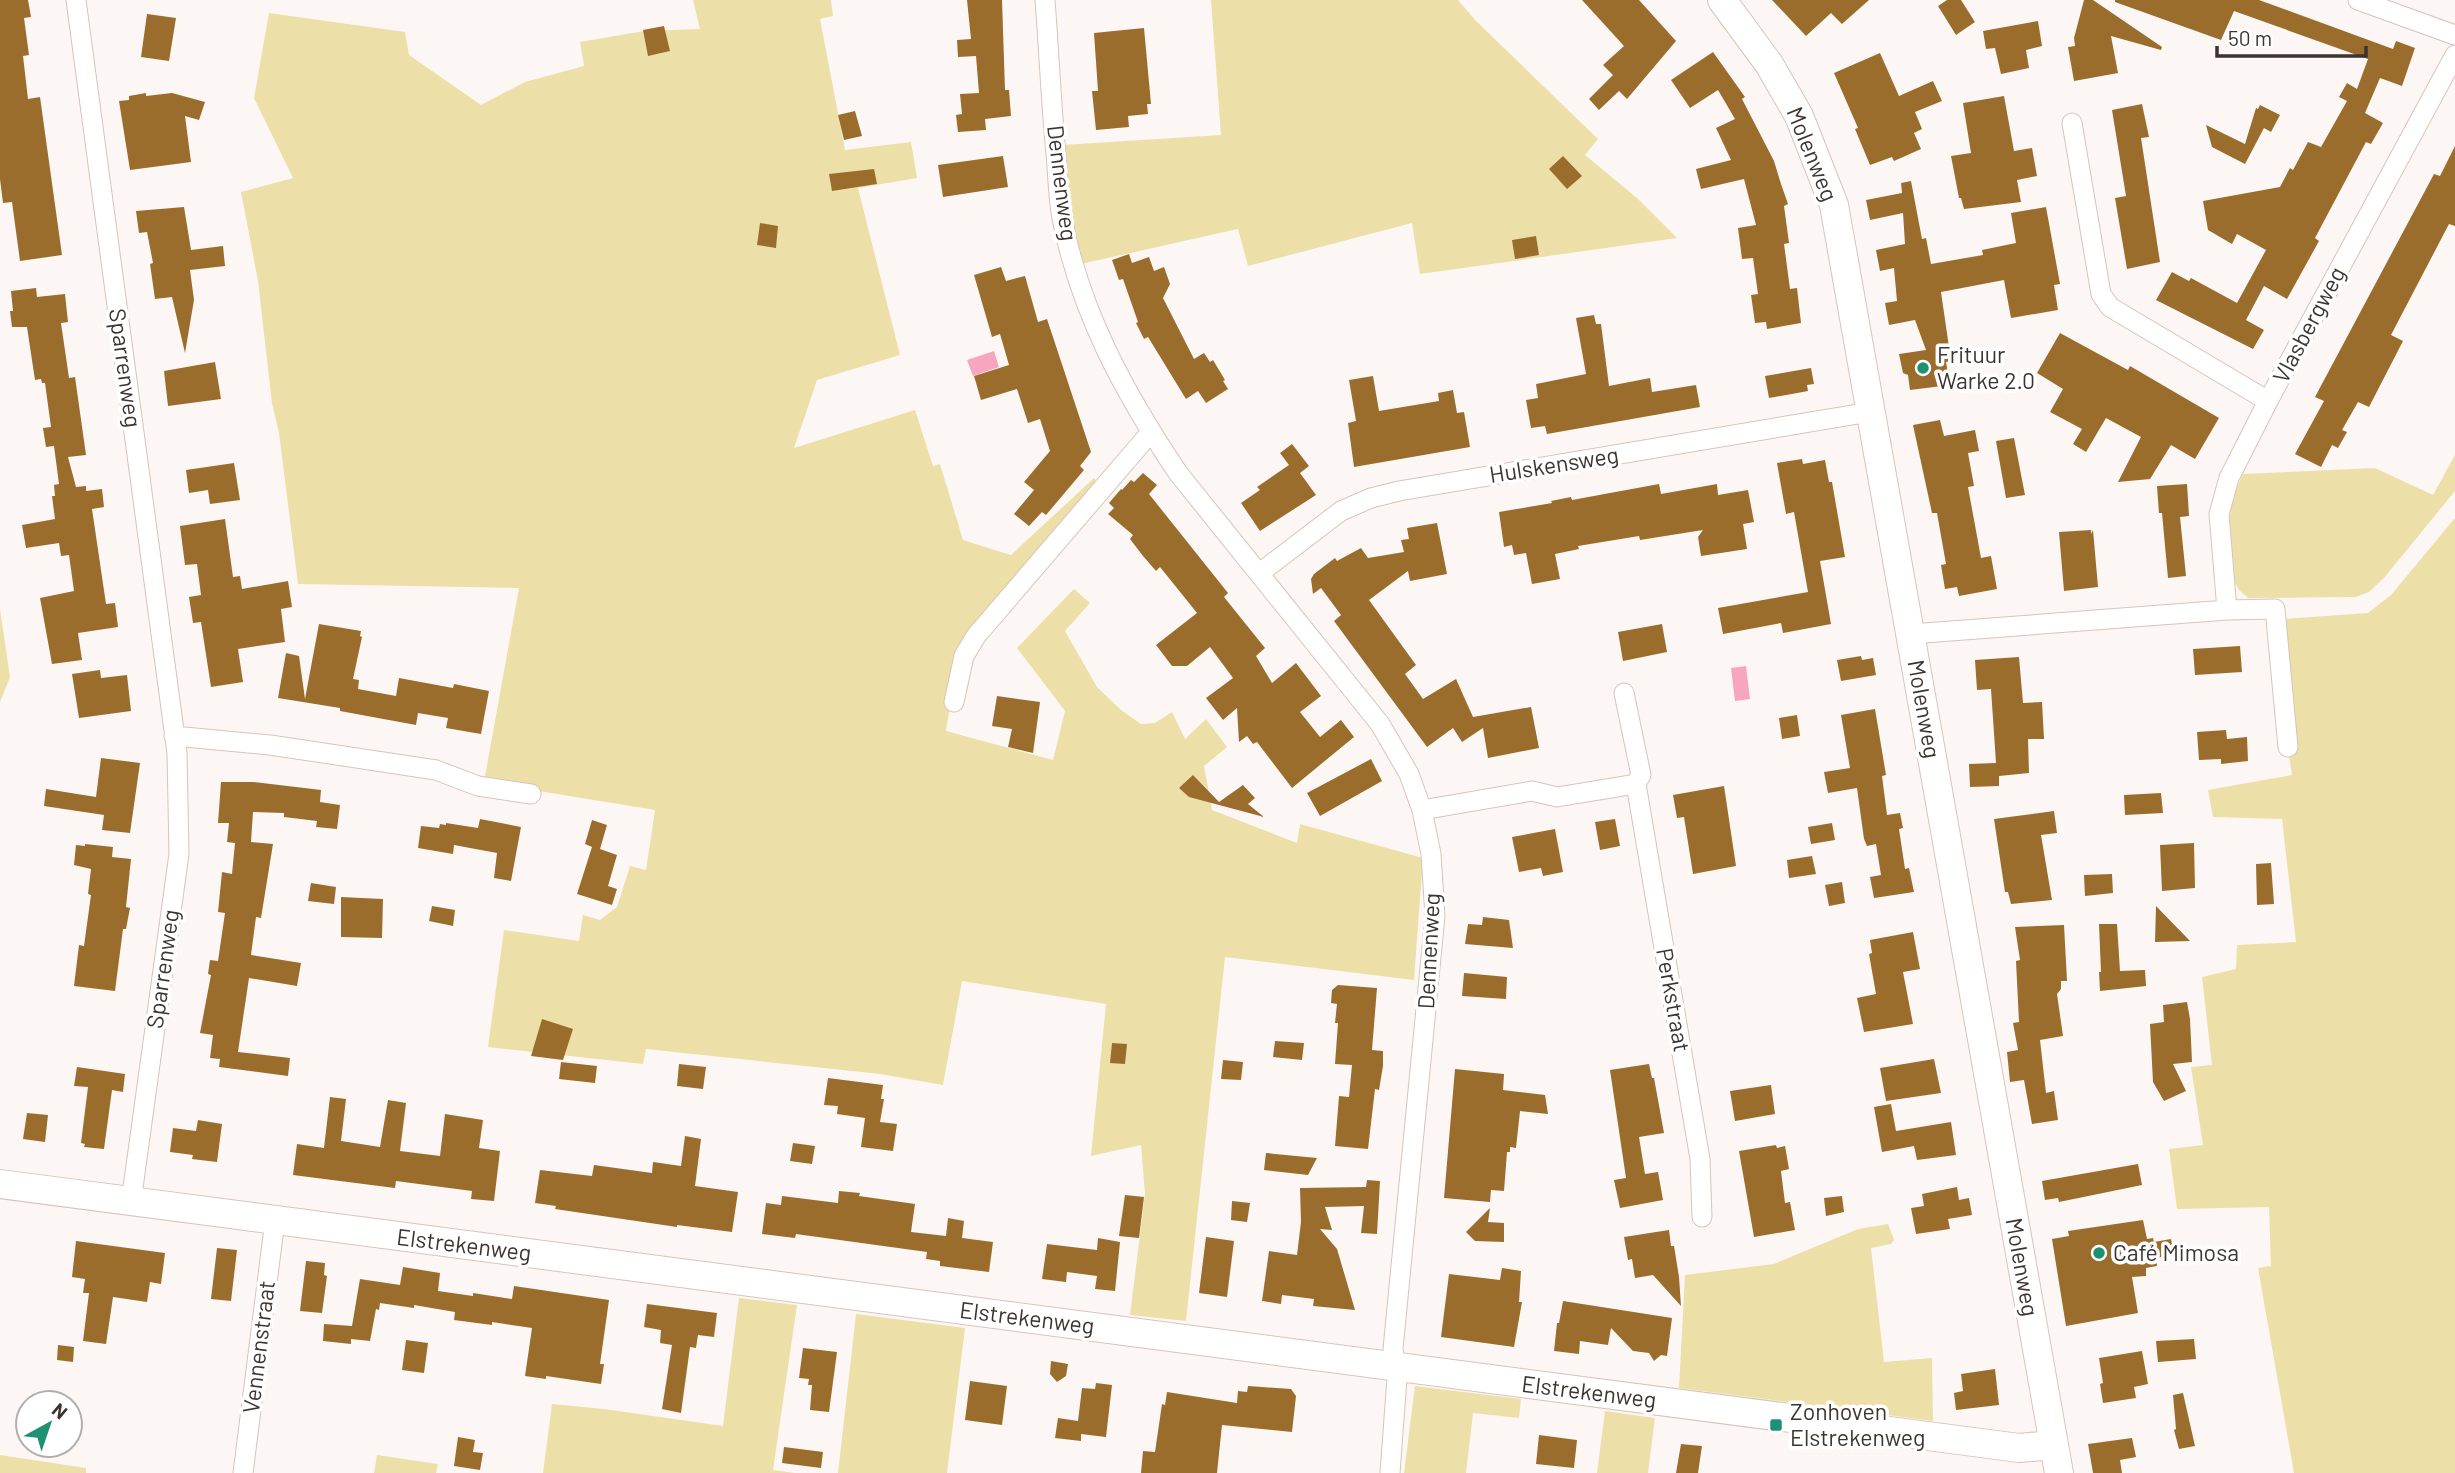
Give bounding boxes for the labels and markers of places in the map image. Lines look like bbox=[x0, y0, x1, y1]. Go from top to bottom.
place label: Frituur Warke 2.0 bbox=[1937, 340, 2035, 394]
marker: Frituur Warke 2.0 bbox=[1915, 360, 1931, 376]
place label: Café Mimosa bbox=[2113, 1238, 2239, 1266]
marker: Café Mimosa bbox=[2091, 1245, 2107, 1261]
place label: Zonhoven Elstrekenweg bbox=[1790, 1397, 1925, 1451]
marker: Zonhoven Elstrekenweg bbox=[1768, 1417, 1784, 1433]

